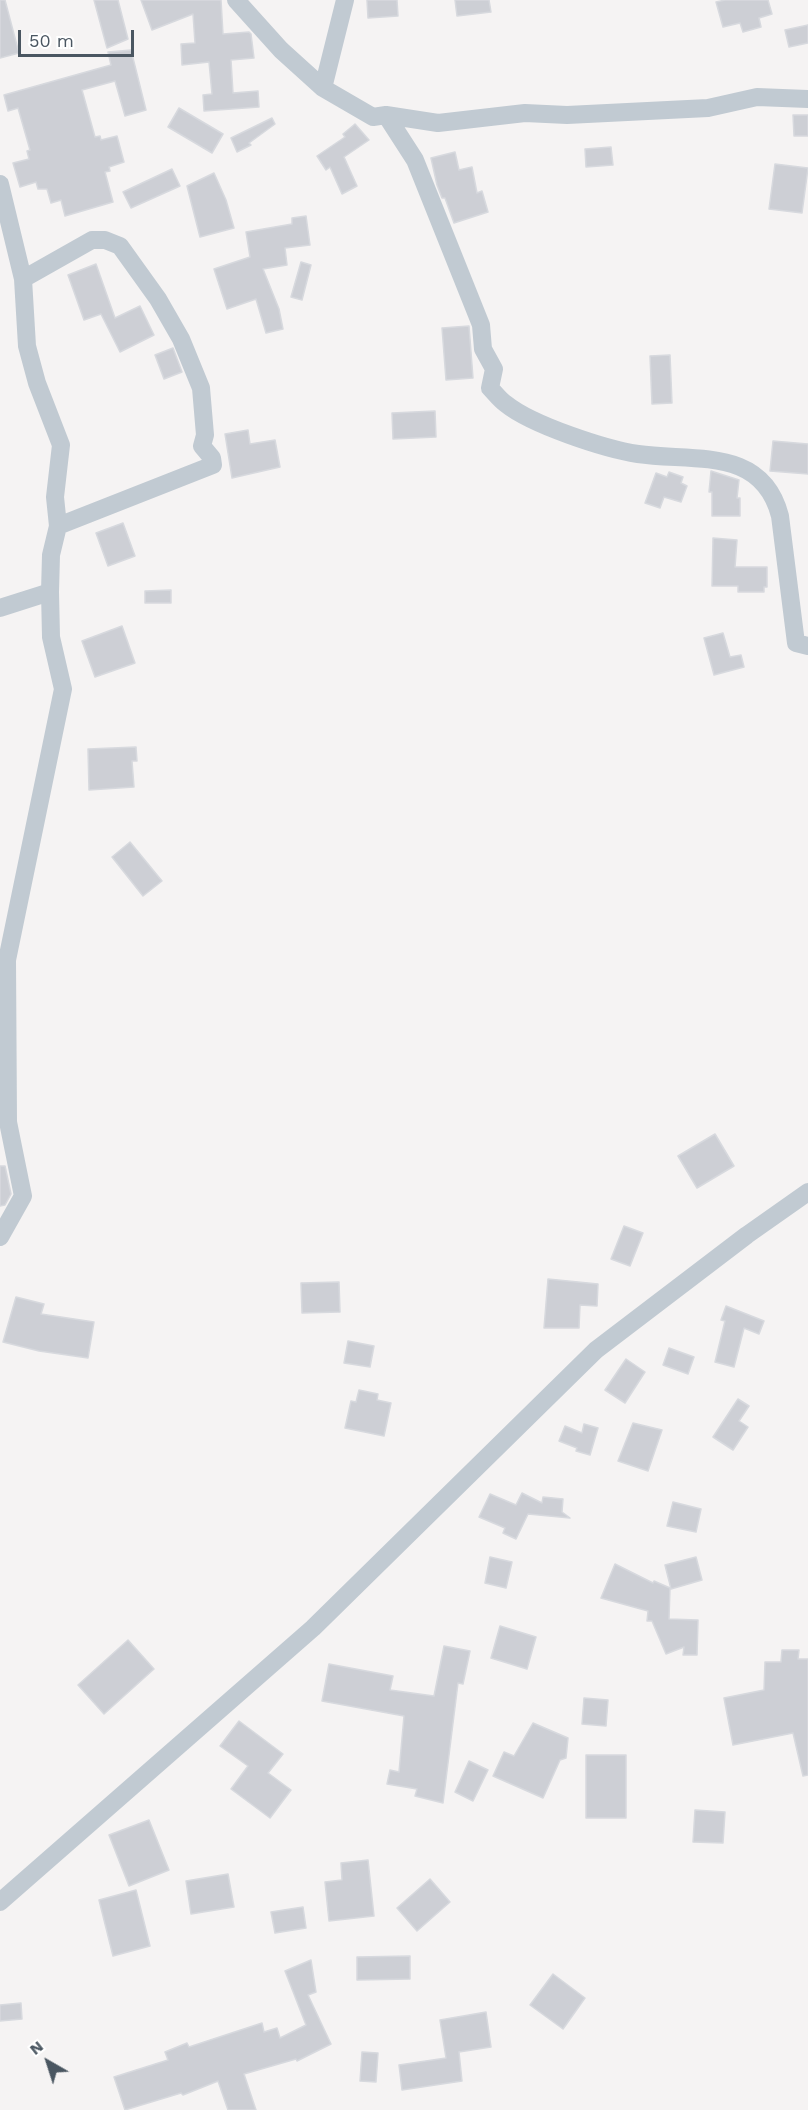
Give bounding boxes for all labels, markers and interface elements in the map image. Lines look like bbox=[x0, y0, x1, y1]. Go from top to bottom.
scale bar bbox=[21, 18, 136, 56]
text: 50 m bbox=[29, 30, 74, 51]
north arrow bbox=[18, 2032, 78, 2092]
text: N bbox=[26, 2037, 47, 2059]

